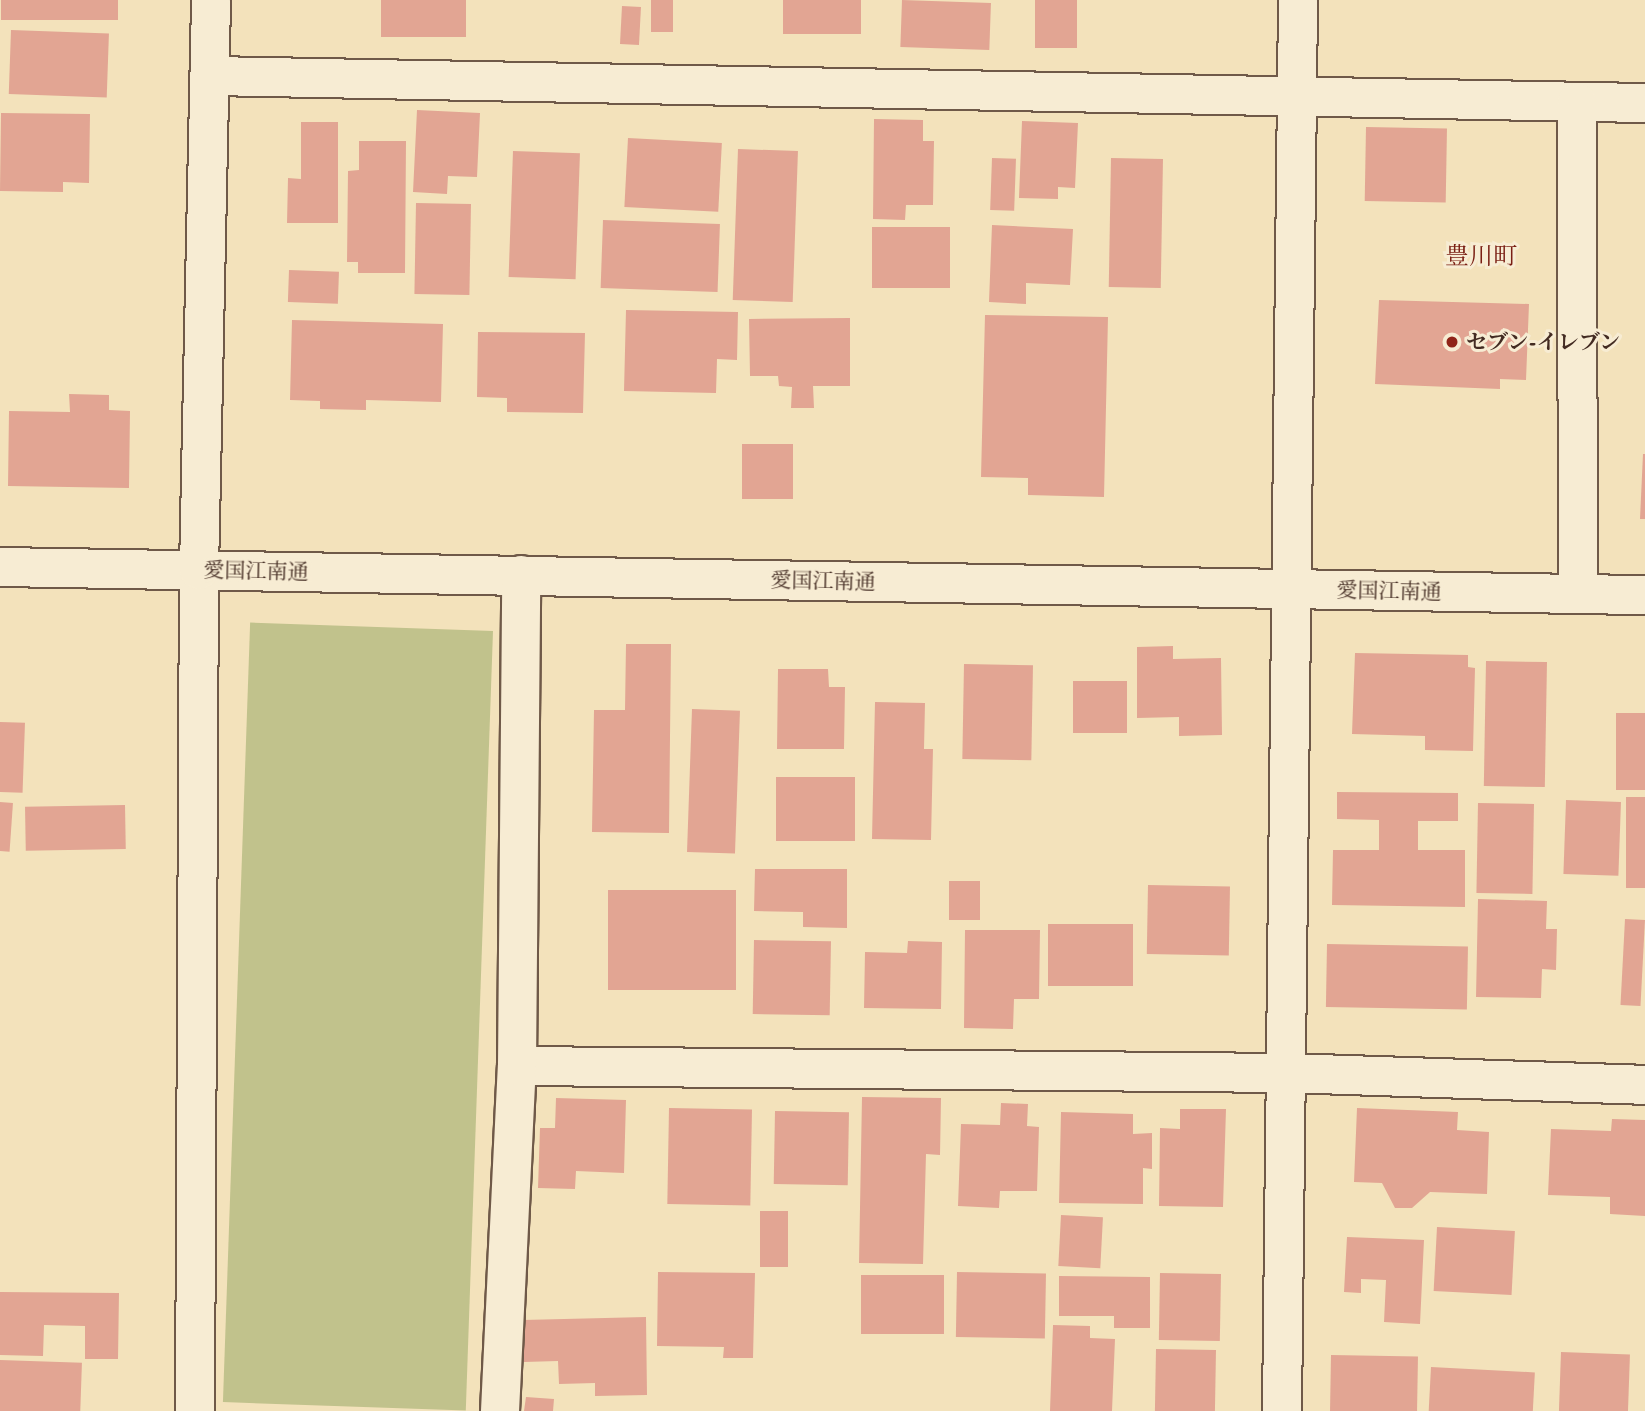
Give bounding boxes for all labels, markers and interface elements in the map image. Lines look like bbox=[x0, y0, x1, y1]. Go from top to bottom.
district label: 豊川町 bbox=[1445, 243, 1517, 271]
place label: セブン-イレブン bbox=[1466, 329, 1622, 355]
marker: セブン-イレブン bbox=[1444, 334, 1460, 350]
street label: 愛国江南通 bbox=[203, 557, 309, 585]
street label: 愛国江南通 bbox=[770, 567, 876, 595]
street label: 愛国江南通 bbox=[1336, 577, 1442, 605]

